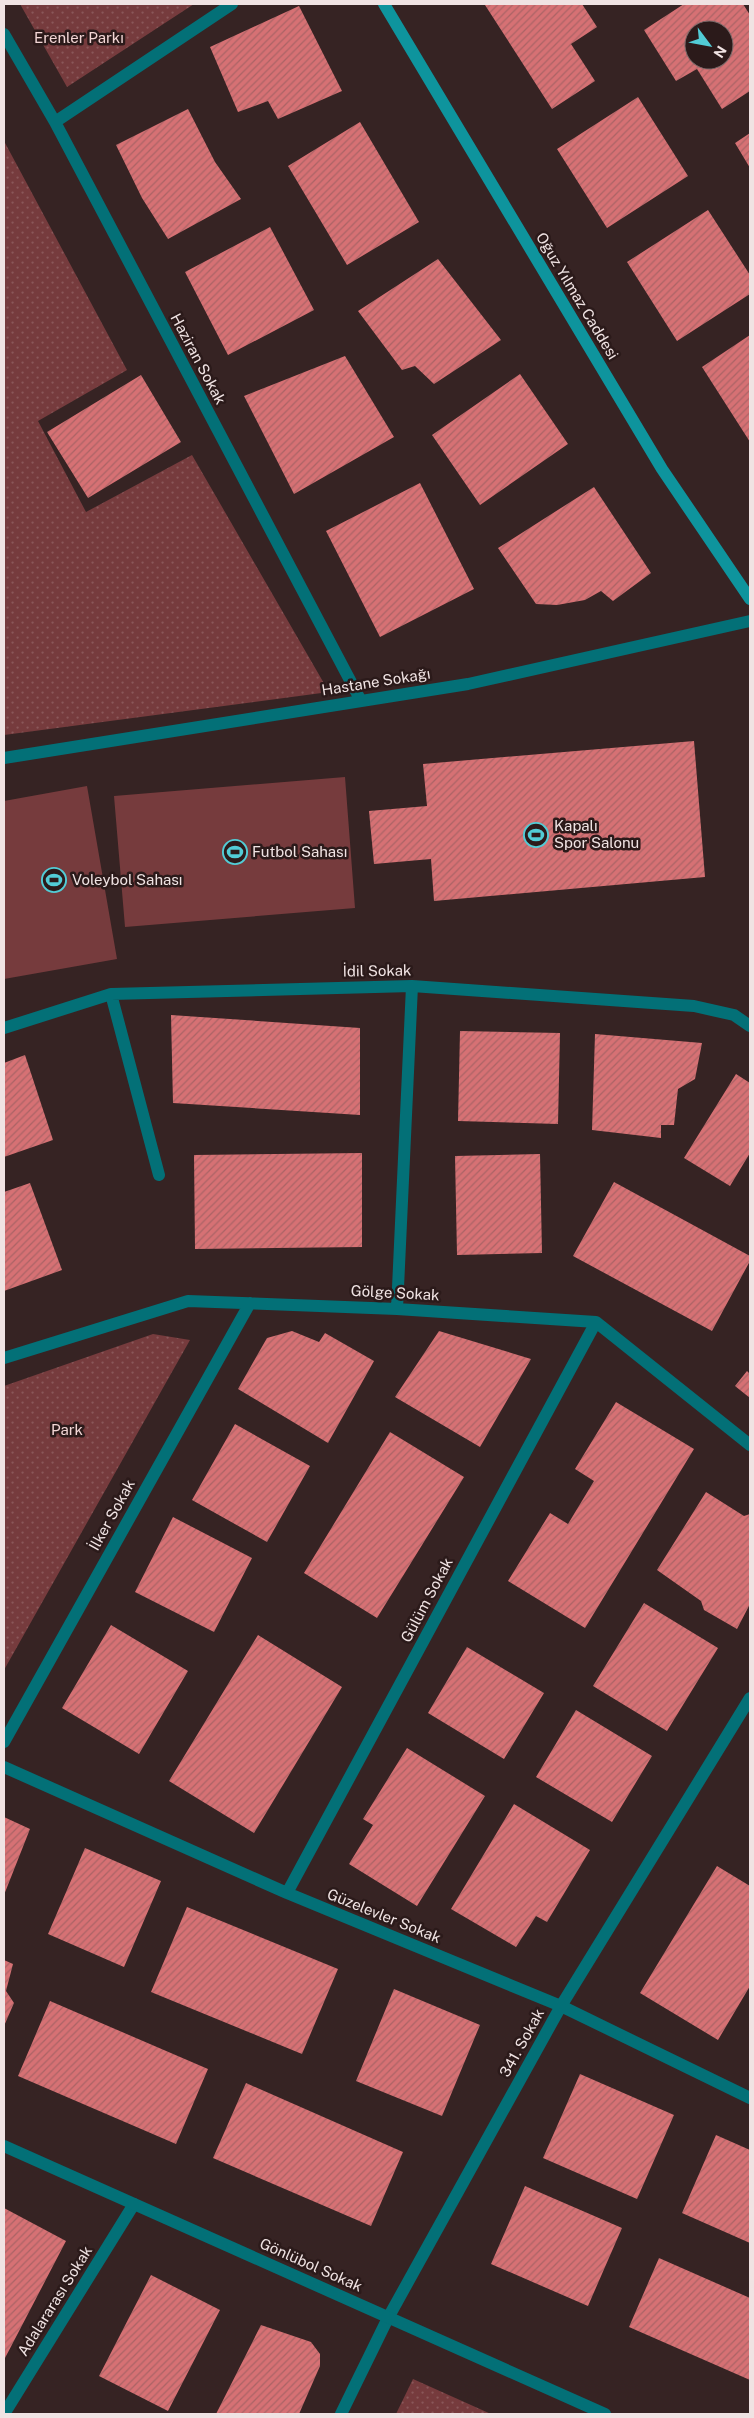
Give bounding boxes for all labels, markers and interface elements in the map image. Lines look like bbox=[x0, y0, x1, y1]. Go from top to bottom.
north arrow bbox=[684, 20, 734, 70]
park label: Erenler Parkı bbox=[34, 29, 124, 46]
text: N bbox=[710, 43, 730, 61]
street label: Oğuz Yılmaz Caddesi bbox=[533, 229, 622, 362]
street label: Haziran Sokak bbox=[167, 310, 230, 407]
street label: Hastane Sokağı bbox=[320, 665, 432, 698]
place label: Kapalı Spor Salonu bbox=[554, 817, 639, 851]
sports icon: Kapalı Spor Salonu bbox=[523, 822, 549, 848]
sports icon: Futbol Sahası bbox=[222, 839, 248, 865]
place label: Futbol Sahası bbox=[252, 843, 347, 860]
sports icon: Voleybol Sahası bbox=[41, 867, 67, 893]
place label: Voleybol Sahası bbox=[72, 871, 182, 888]
street label: İdil Sokak bbox=[342, 960, 411, 980]
street label: Gölge Sokak bbox=[350, 1282, 440, 1303]
park label: Park bbox=[51, 1421, 83, 1438]
street label: İlker Sokak bbox=[84, 1476, 138, 1553]
street label: Gülüm Sokak bbox=[397, 1555, 456, 1645]
street label: Güzelevler Sokak bbox=[325, 1885, 444, 1946]
street label: 341. Sokak bbox=[496, 2006, 547, 2080]
street label: Gönlübol Sokak bbox=[257, 2234, 365, 2295]
street label: Adalararası Sokak bbox=[14, 2243, 95, 2359]

